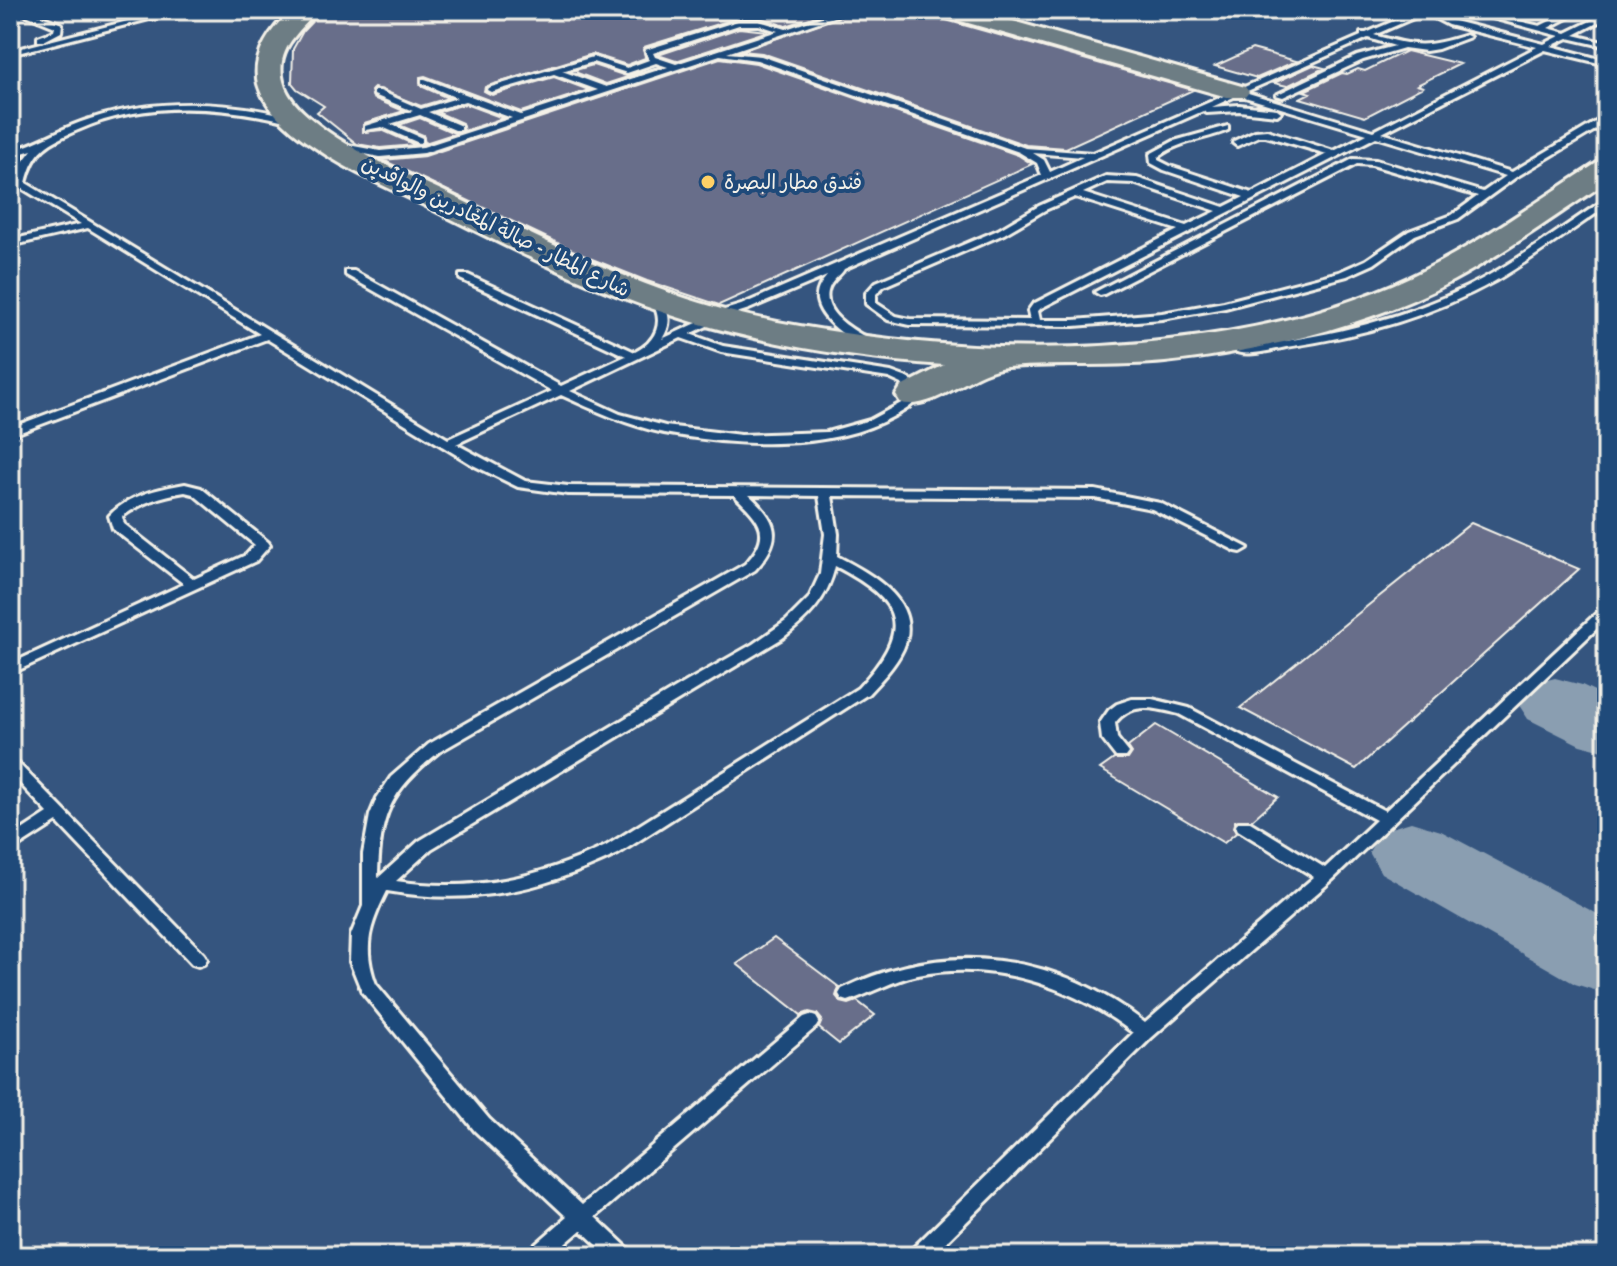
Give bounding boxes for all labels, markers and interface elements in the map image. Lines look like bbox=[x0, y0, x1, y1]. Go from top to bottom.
street label: شارع المطار - صالة المغادرين والوافدين bbox=[356, 151, 633, 306]
place label: فندق مطار البصرة bbox=[724, 171, 862, 199]
marker: فندق مطار البصرة bbox=[699, 173, 717, 191]

